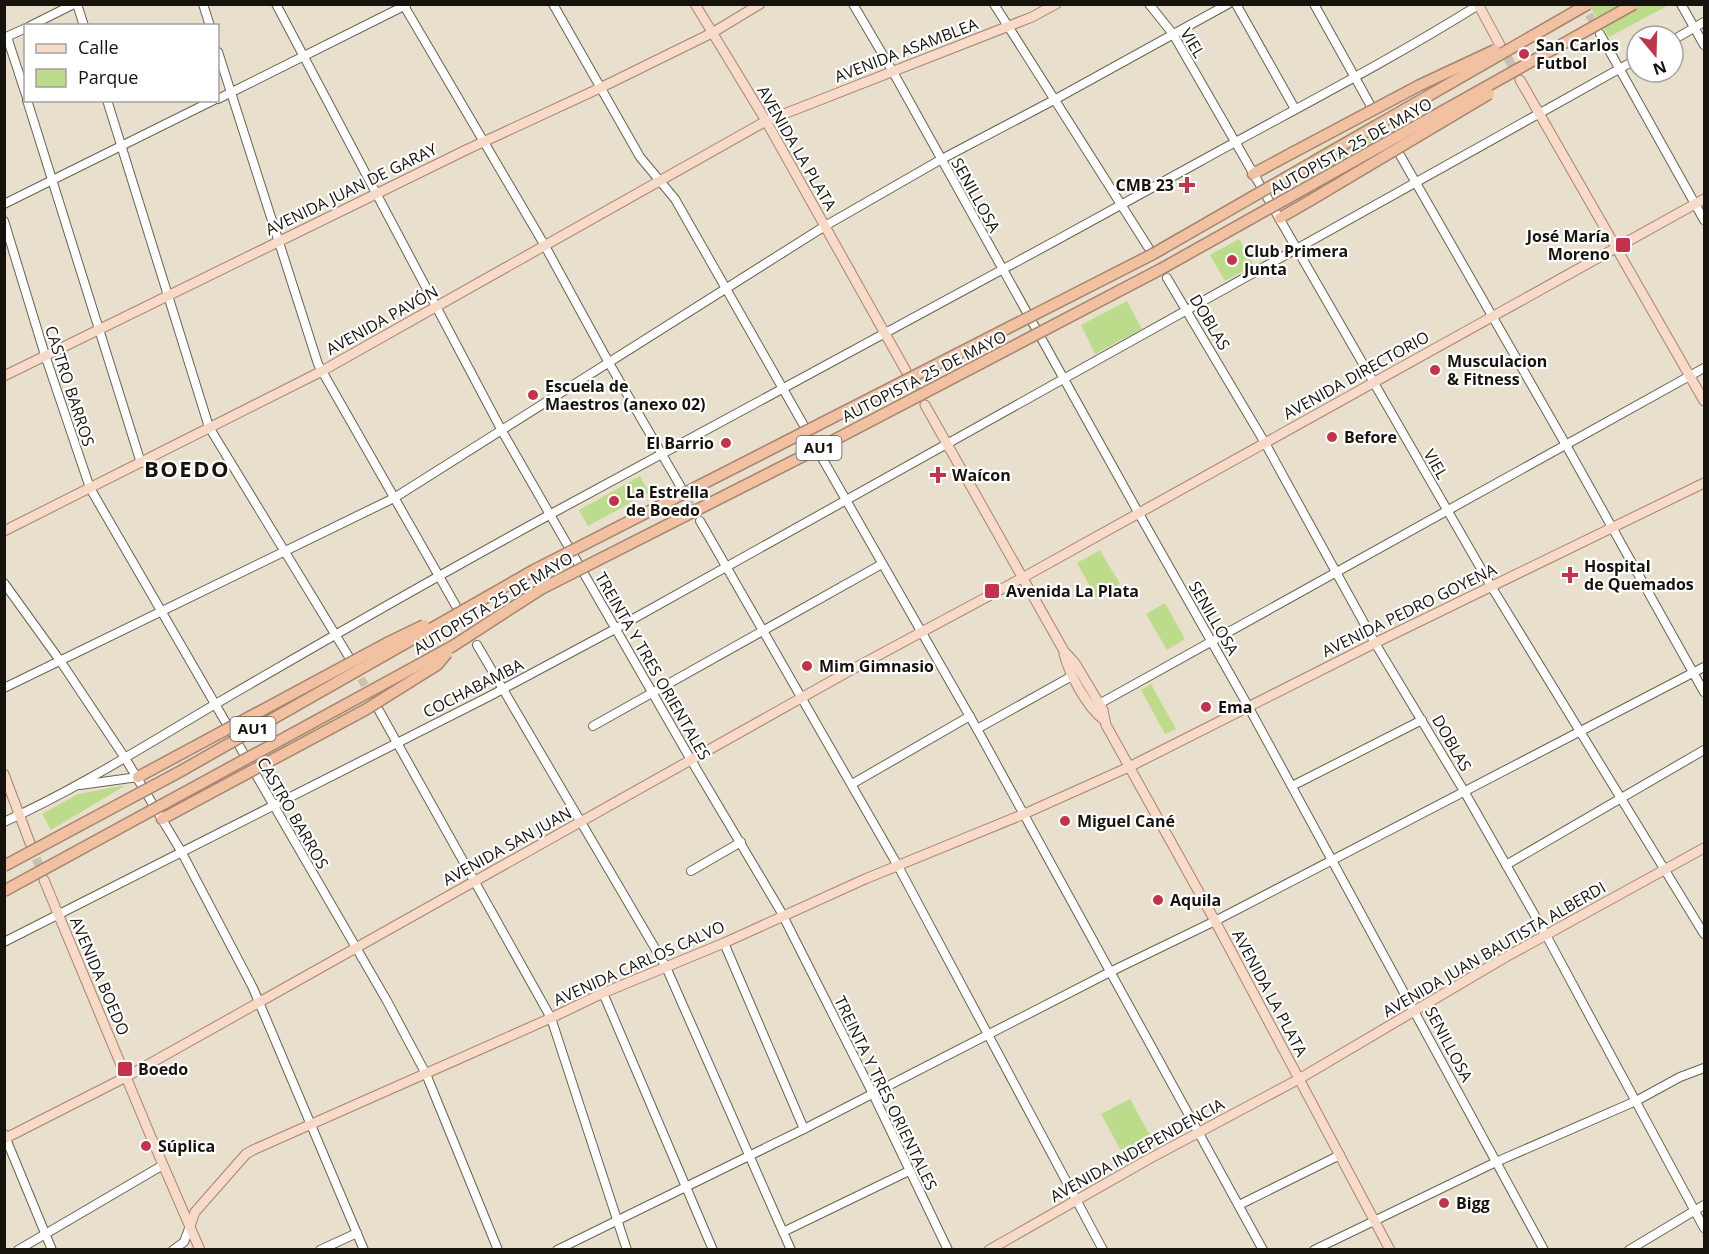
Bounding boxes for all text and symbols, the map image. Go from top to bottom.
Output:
street label: AVENIDA ASAMBLEA [831,12,982,88]
legend [24,24,219,102]
street label: VIEL [1176,24,1210,62]
north arrow [1625,24,1685,84]
place label: San Carlos Futbol [1536,34,1619,74]
text: Calle [78,35,119,59]
marker: San Carlos Futbol [1517,47,1531,61]
text: N [1650,56,1670,81]
text: Parque [78,65,138,89]
street label: AVENIDA LA PLATA [752,82,842,215]
street label: AUTOPISTA 25 DE MAYO [1266,92,1436,200]
street label: AVENIDA JUAN DE GARAY [261,138,441,240]
street label: SENILLOSA [946,154,1006,237]
place label: CMB 23 [1116,174,1174,196]
marker: CMB 23 [1178,176,1196,194]
place label: José María Moreno [1525,225,1610,265]
marker: José María Moreno [1614,236,1632,254]
place label: Club Primera Junta [1242,240,1348,280]
marker: Club Primera Junta [1225,253,1239,267]
street label: AVENIDA PAVÓN [322,280,442,360]
street label: DOBLAS [1185,290,1235,354]
street label: CASTRO BARROS [40,323,100,449]
street label: AUTOPISTA 25 DE MAYO [838,325,1010,427]
street label: AVENIDA DIRECTORIO [1279,326,1433,424]
place label: Musculacion & Fitness [1447,350,1547,390]
marker: Musculacion & Fitness [1428,363,1442,377]
place label: Escuela de Maestros (anexo 02) [545,375,705,415]
marker: Escuela de Maestros (anexo 02) [526,388,540,402]
place label: Before [1344,426,1397,448]
marker: Before [1325,430,1339,444]
place label: El Barrio [646,432,714,454]
marker: El Barrio [719,436,733,450]
road number: AU1 [796,436,842,460]
street label: VIEL [1419,445,1453,483]
district label: BOEDO [144,453,230,483]
place label: Waícon [952,464,1011,486]
marker: Waícon [929,466,947,484]
place label: La Estrella de Boedo [626,481,709,521]
marker: La Estrella de Boedo [607,494,621,508]
street label: AUTOPISTA 25 DE MAYO [409,547,577,659]
place label: Hospital de Quemados [1584,555,1694,595]
street label: AVENIDA PEDRO GOYENA [1318,558,1501,662]
marker: Hospital de Quemados [1561,566,1579,584]
street label: TREINTA Y TRES ORIENTALES [590,568,716,764]
street label: SENILLOSA [1184,577,1245,660]
place label: Avenida La Plata [1006,580,1139,602]
marker: Avenida La Plata [983,582,1001,600]
street label: COCHABAMBA [419,653,528,723]
place label: Mim Gimnasio [819,655,934,677]
marker: Mim Gimnasio [800,659,814,673]
place label: Ema [1218,696,1252,718]
marker: Ema [1199,700,1213,714]
street label: DOBLAS [1427,711,1477,775]
road number: AU1 [230,717,276,741]
street label: CASTRO BARROS [252,753,334,873]
street label: AVENIDA SAN JUAN [439,801,575,891]
place label: Miguel Cané [1077,810,1175,832]
marker: Miguel Cané [1058,814,1072,828]
street label: AVENIDA JUAN BAUTISTA ALBERDI [1378,876,1610,1022]
place label: Aquila [1170,889,1221,911]
marker: Aquila [1151,893,1165,907]
street label: AVENIDA BOEDO [65,913,135,1039]
street label: AVENIDA CARLOS CALVO [550,915,728,1011]
street label: AVENIDA LA PLATA [1227,926,1313,1061]
street label: TREINTA Y TRES ORIENTALES [829,992,943,1194]
street label: SENILLOSA [1420,1003,1478,1086]
place label: Boedo [138,1058,188,1080]
marker: Boedo [116,1060,134,1078]
street label: AVENIDA INDEPENDENCIA [1046,1093,1229,1207]
place label: Súplica [158,1135,215,1157]
marker: Súplica [139,1139,153,1153]
place label: Bigg [1456,1192,1490,1214]
marker: Bigg [1437,1196,1451,1210]

